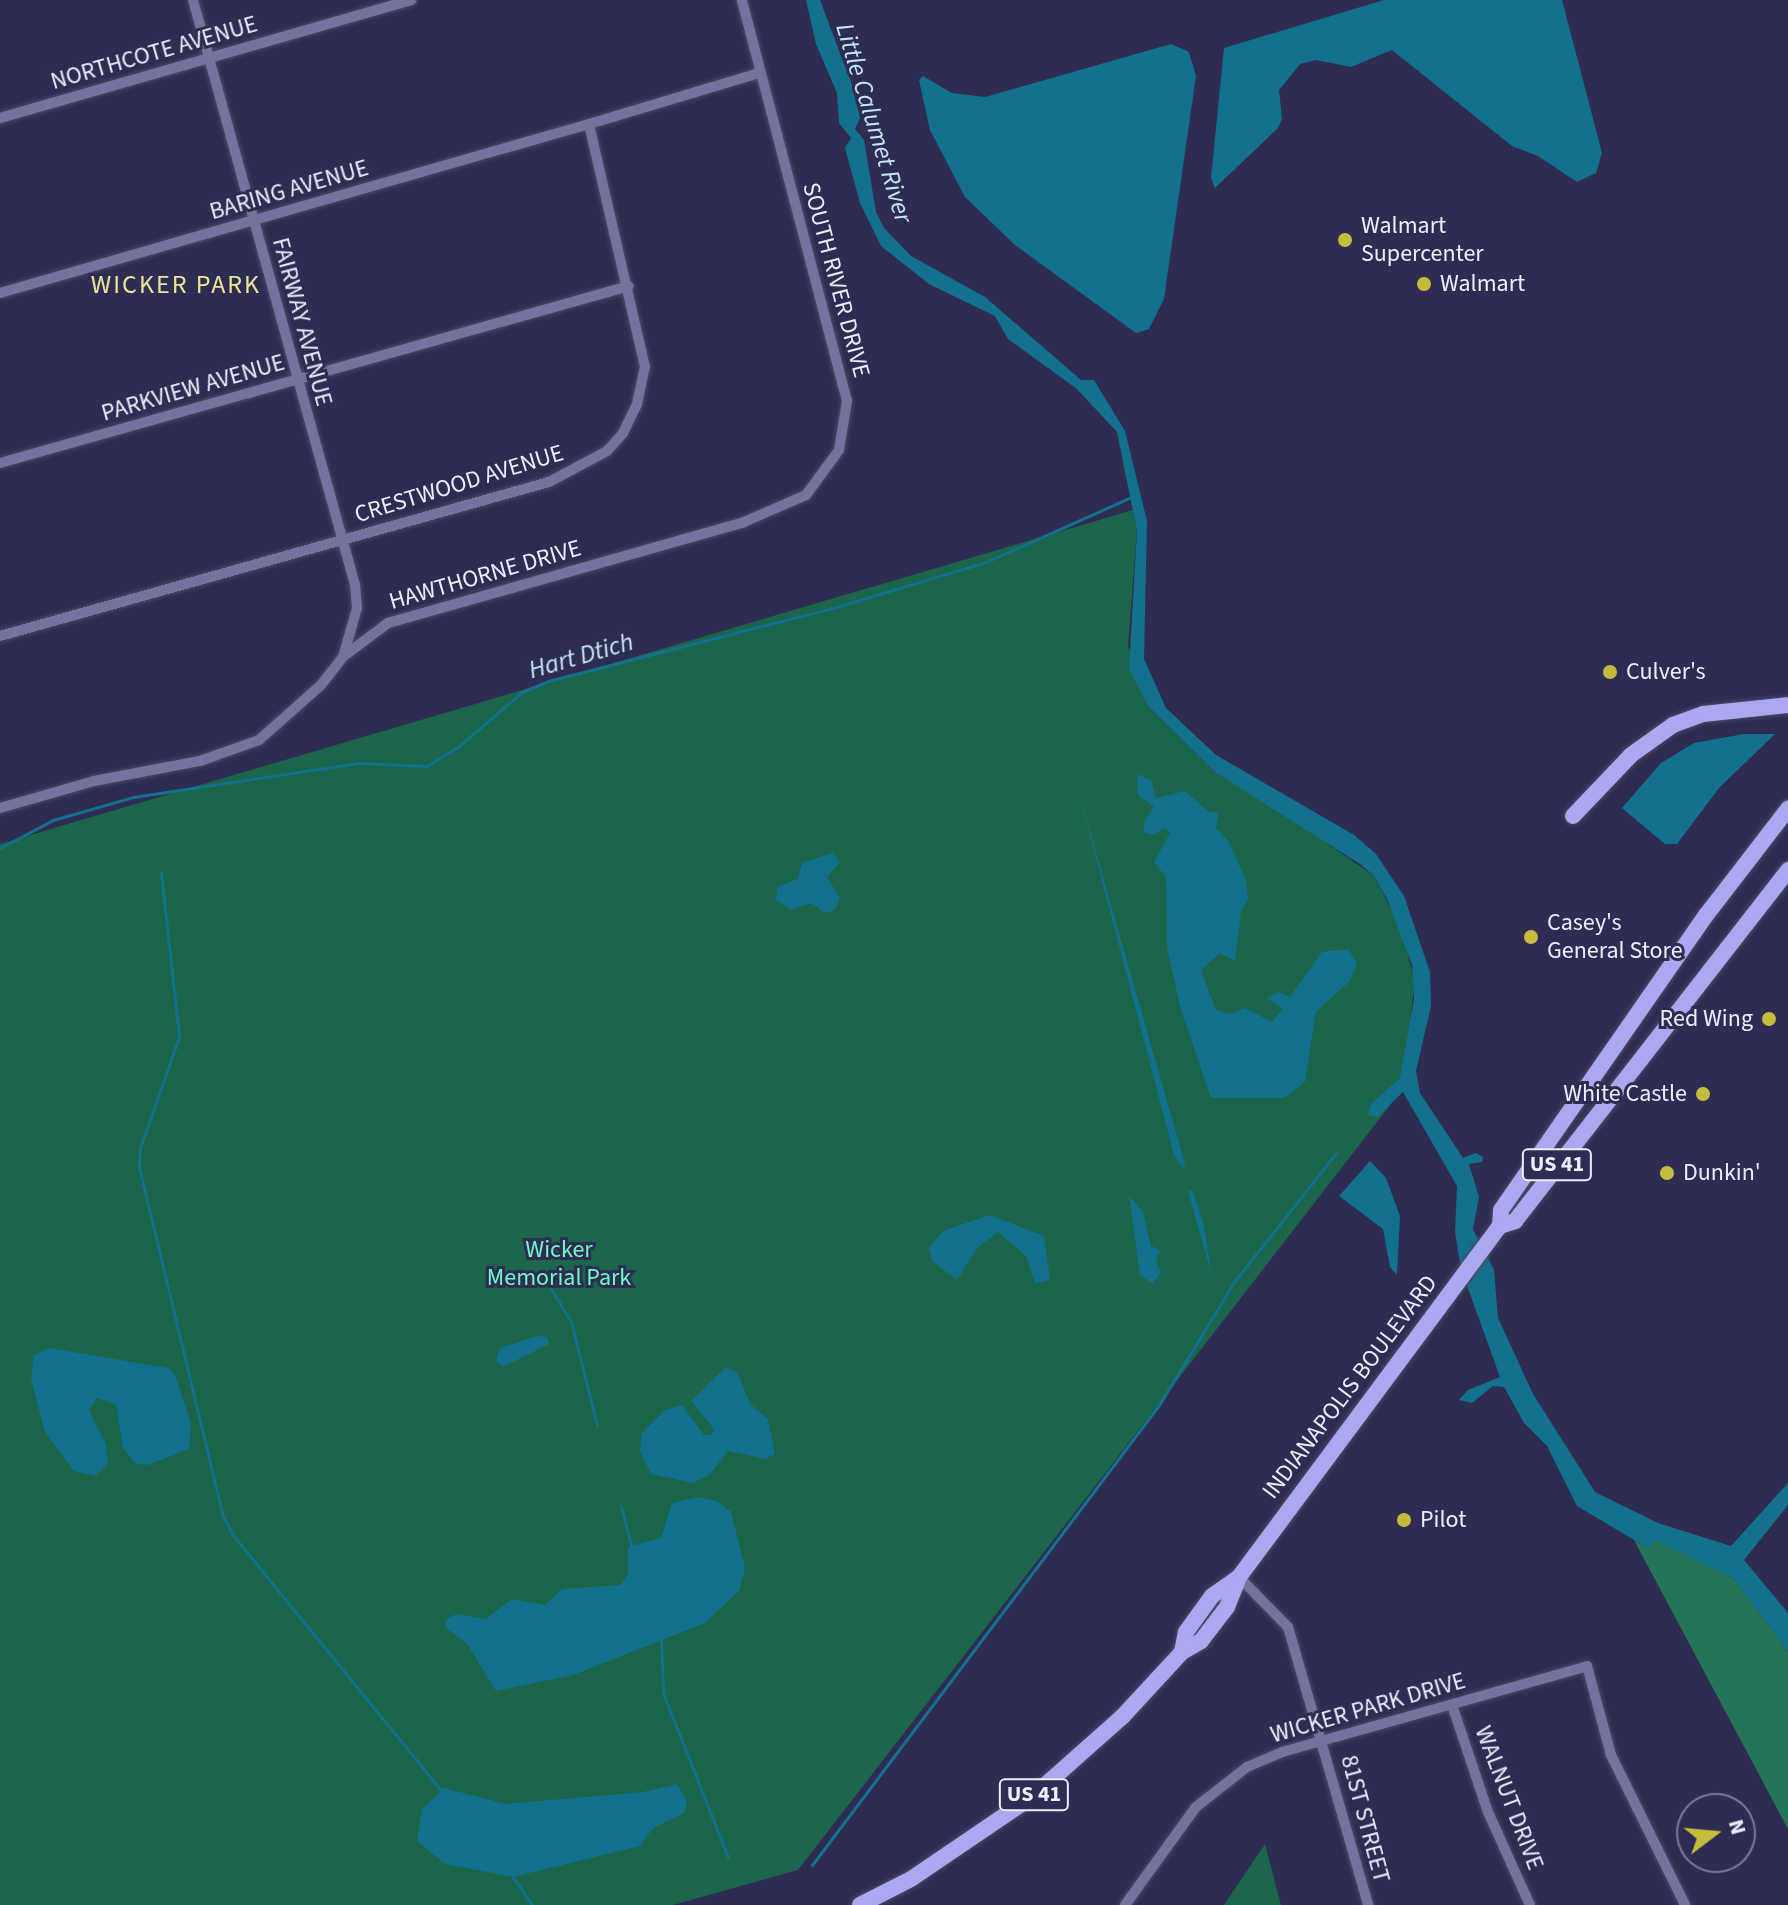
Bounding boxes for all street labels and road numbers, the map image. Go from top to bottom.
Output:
street label: NORTHCOTE AVENUE [47,10,261,96]
street label: BARING AVENUE [206,154,372,226]
street label: SOUTH RIVER DRIVE [796,179,876,381]
street label: FAIRWAY AVENUE [266,235,338,409]
street label: PARKVIEW AVENUE [98,348,288,428]
street label: CRESTWOOD AVENUE [351,439,567,529]
street label: HAWTHORNE DRIVE [386,534,584,616]
road number: US 41 [1521,1147,1593,1183]
street label: INDIANAPOLIS BOULEVARD [1256,1269,1444,1505]
street label: WICKER PARK DRIVE [1267,1666,1469,1750]
street label: WALNUT DRIVE [1468,1722,1550,1874]
street label: 81ST STREET [1334,1752,1396,1886]
road number: US 41 [998,1777,1070,1813]

